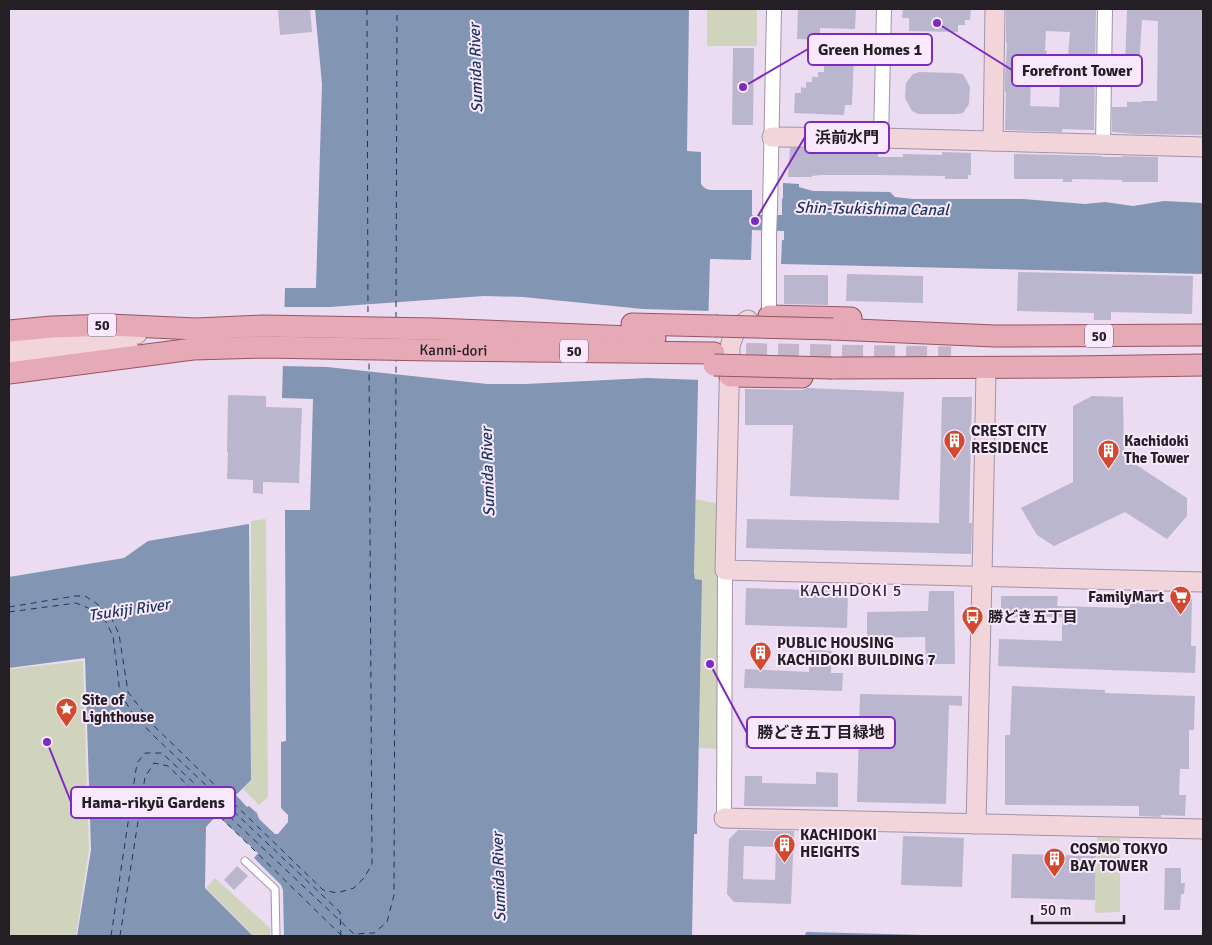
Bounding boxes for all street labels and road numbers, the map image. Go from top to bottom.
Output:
road number: 50 [88,314,116,336]
road number: 50 [1085,324,1113,348]
road number: 50 [560,340,588,362]
street label: Kanni-dori [419,341,487,360]

